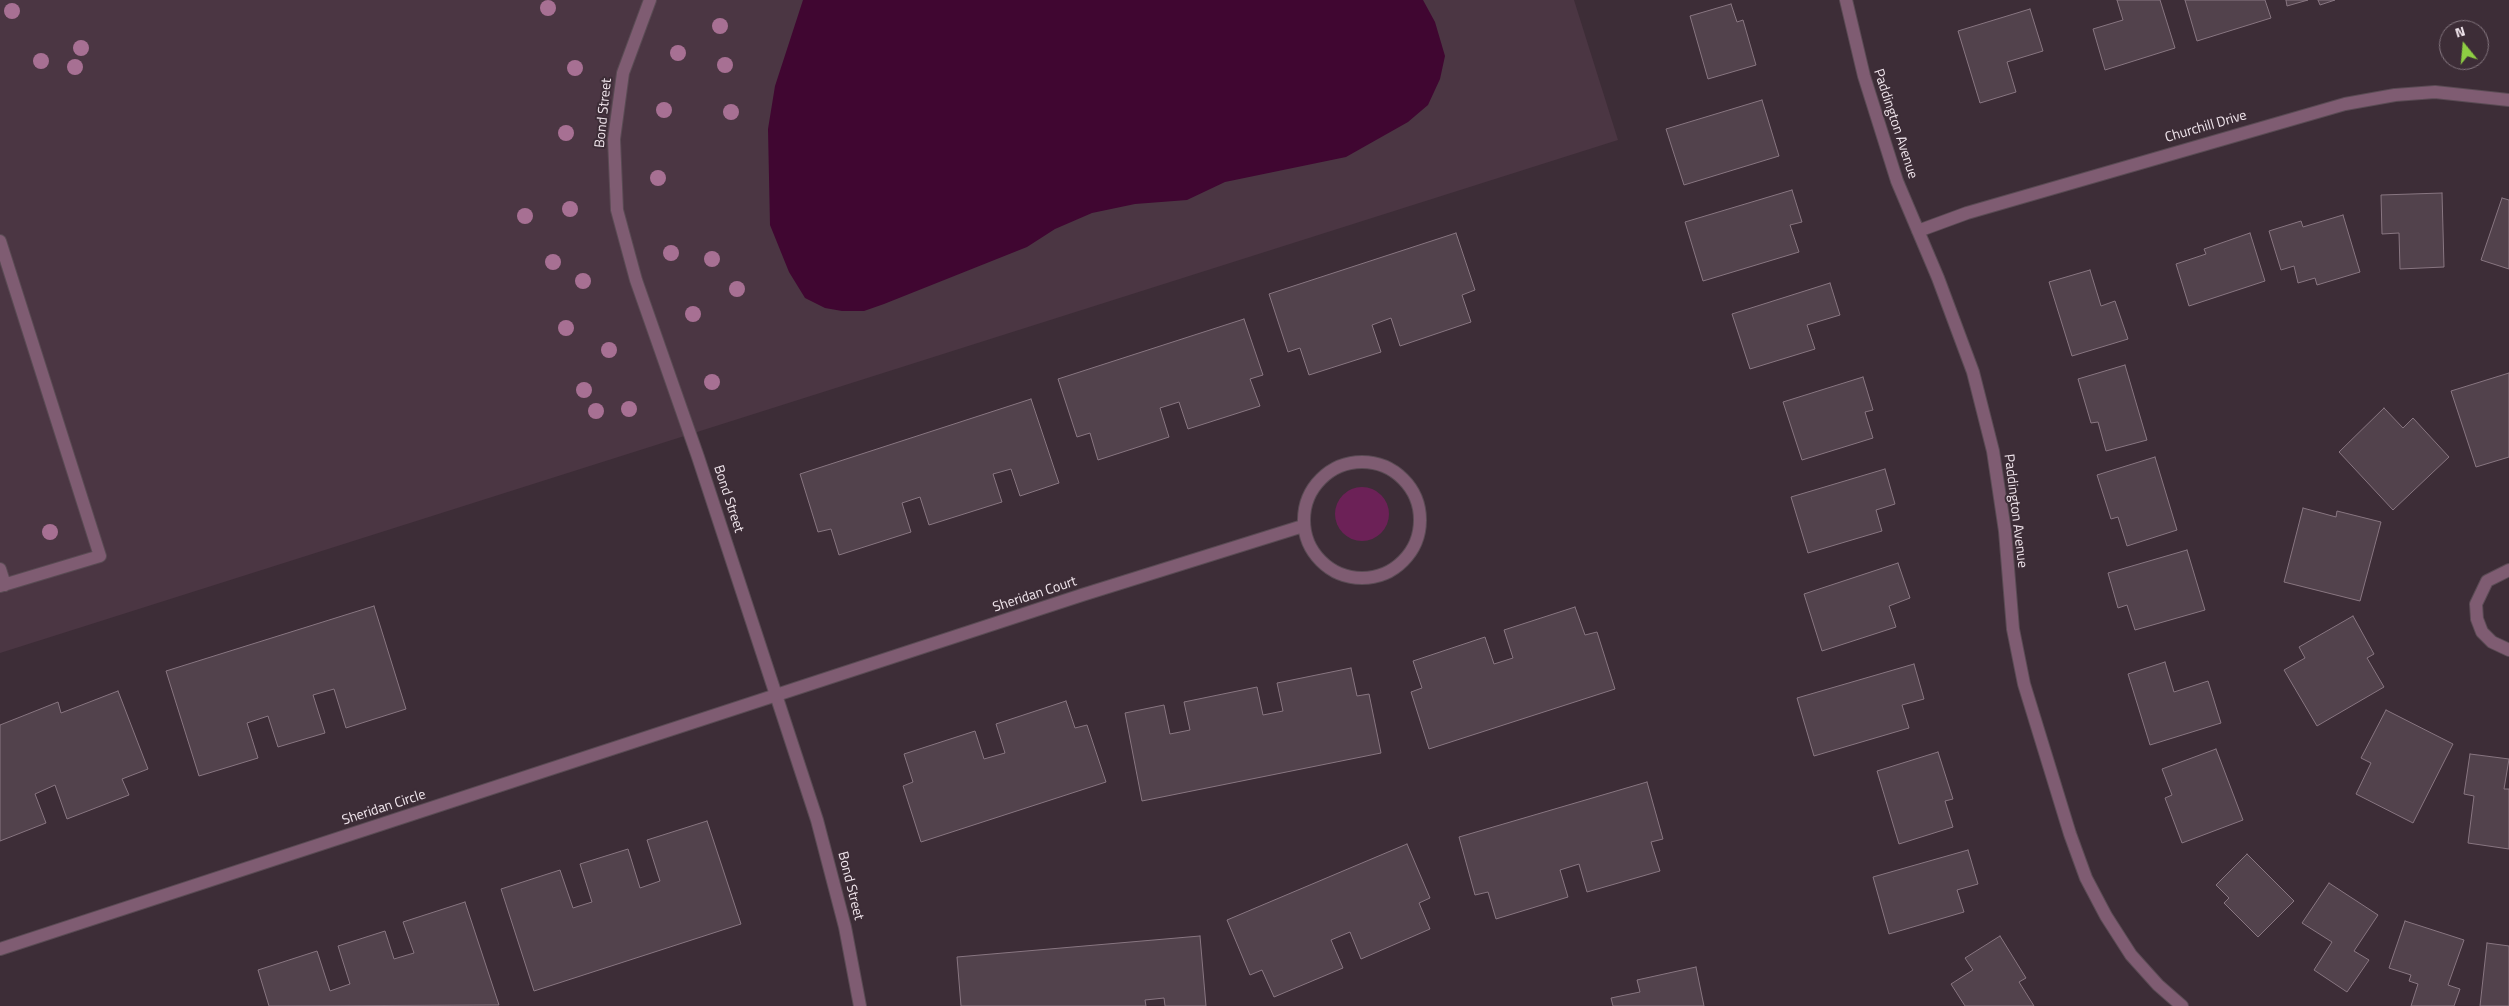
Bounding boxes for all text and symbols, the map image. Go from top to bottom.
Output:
north arrow [2439,20,2489,70]
text: N [2452,20,2467,43]
street label: Paddington Avenue [1869,67,1921,181]
street label: Bond Street [592,77,616,149]
street label: Churchill Drive [2163,107,2249,147]
street label: Paddington Avenue [2000,453,2030,569]
street label: Bond Street [709,463,747,535]
street label: Sheridan Court [991,574,1079,616]
street label: Sheridan Circle [340,787,428,829]
street label: Bond Street [833,850,867,922]

